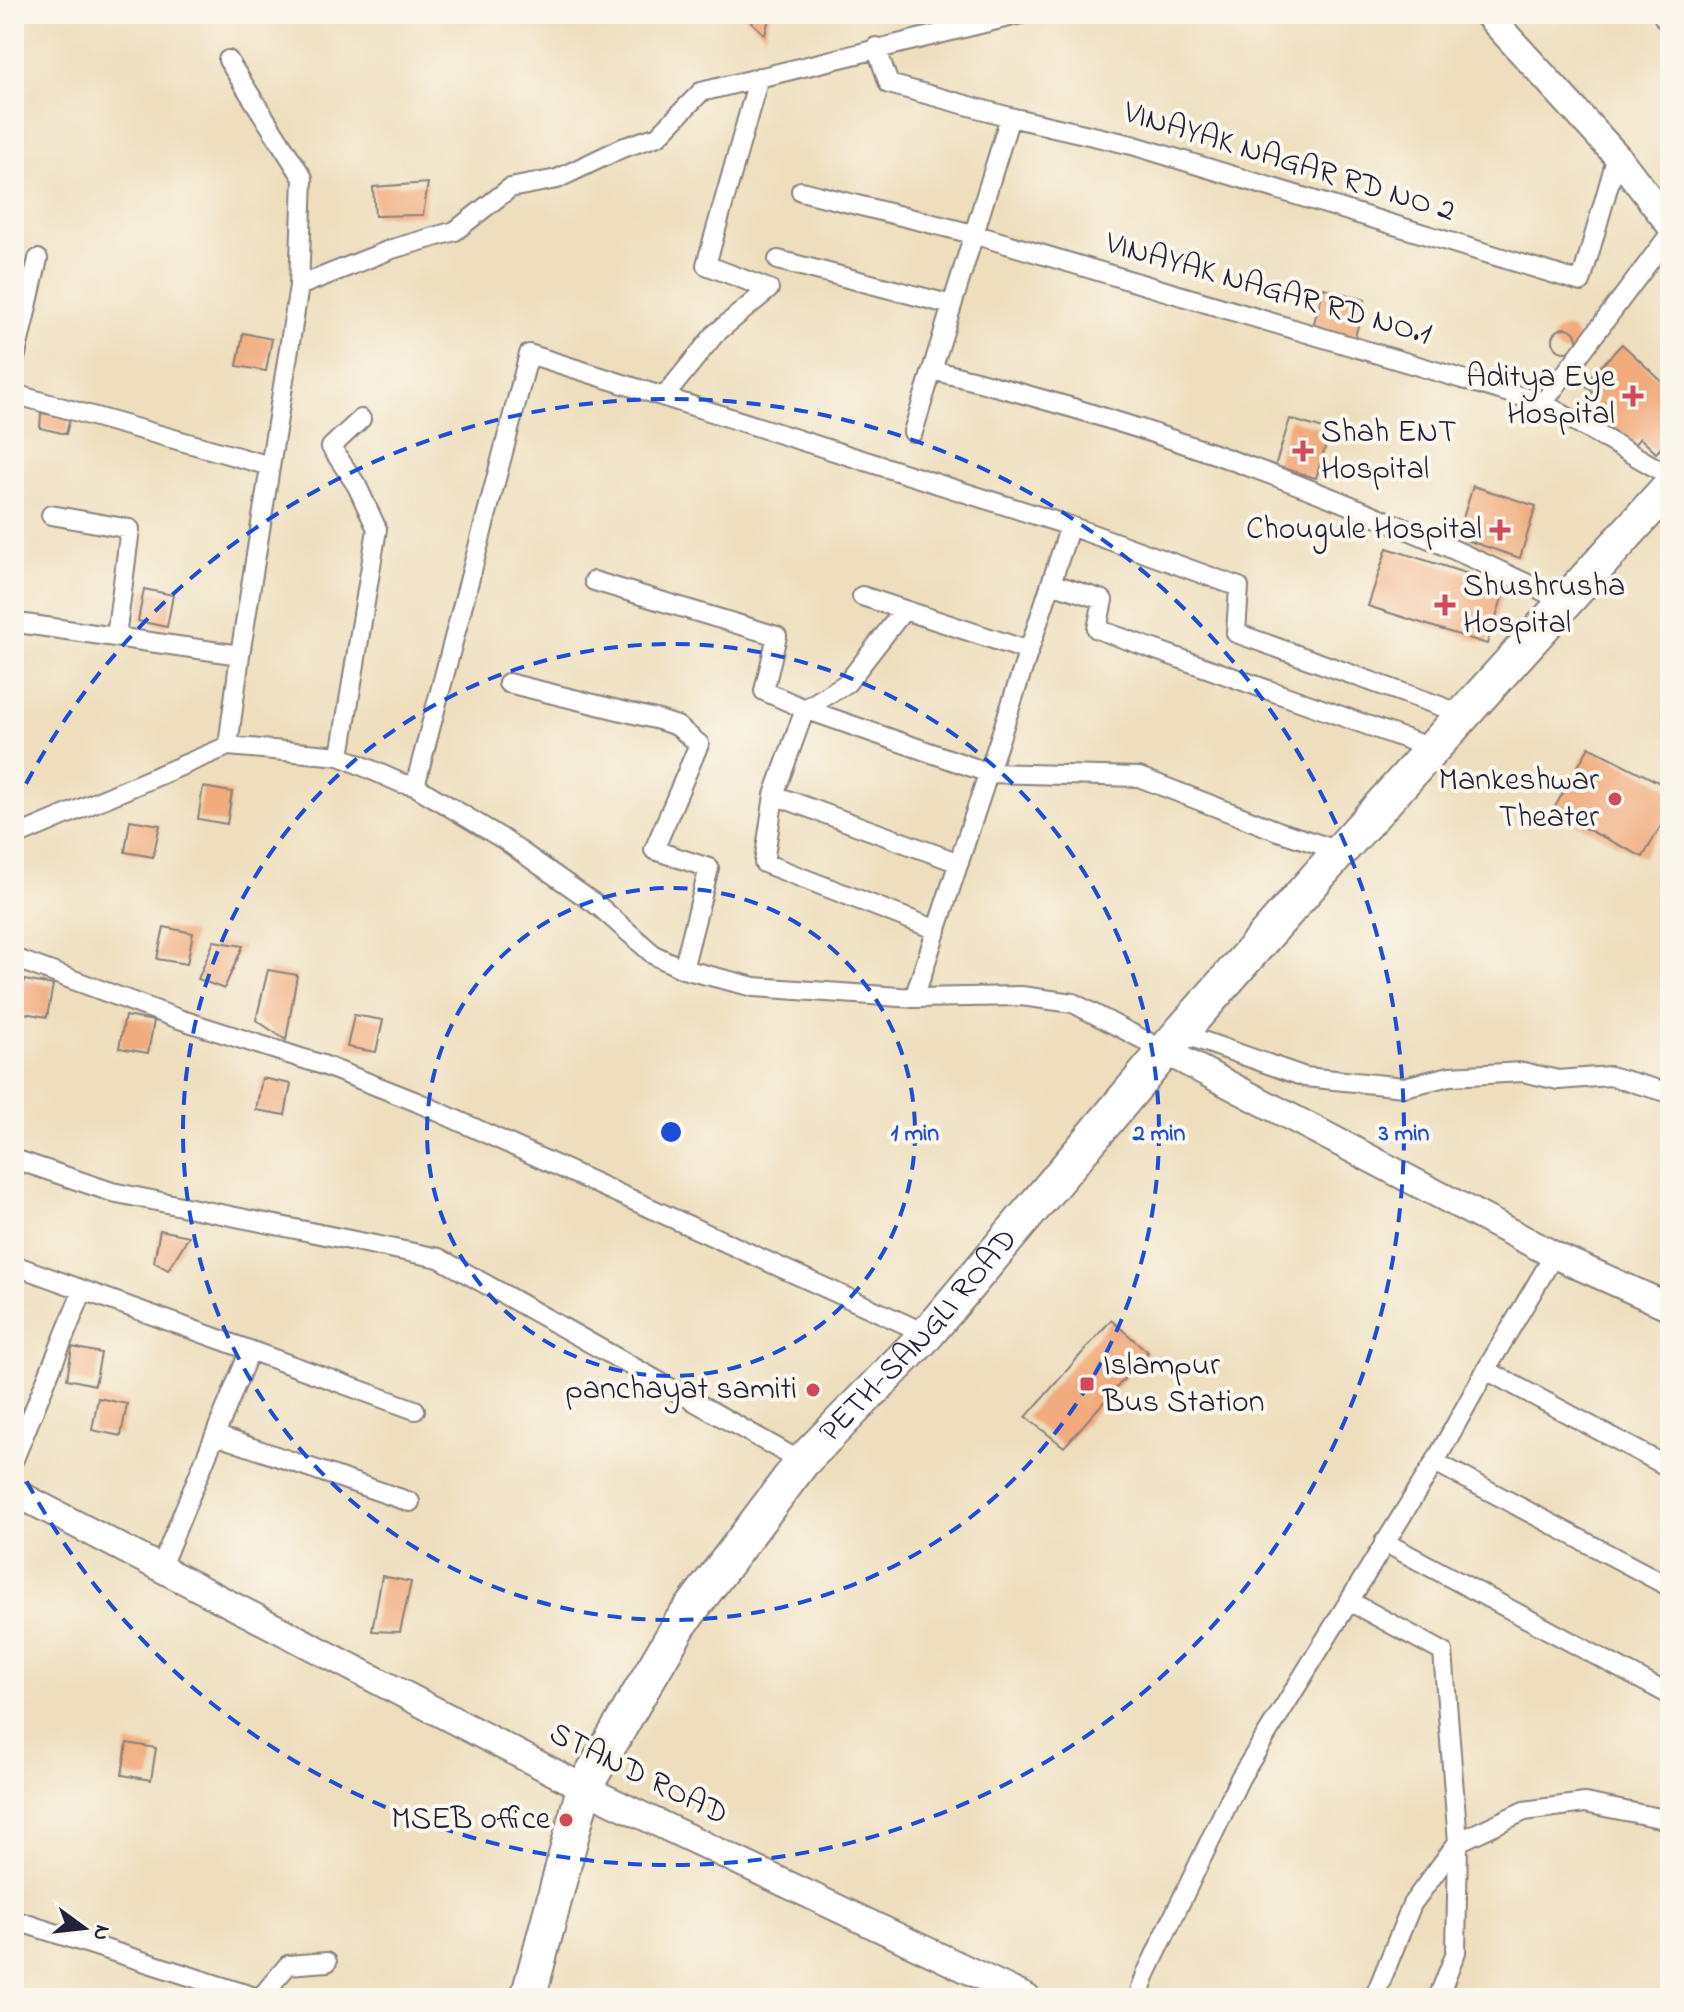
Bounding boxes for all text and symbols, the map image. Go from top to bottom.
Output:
street label: VINAYAK NAGAR RD NO 2 [1117,90,1461,236]
street label: VINAYAK NAGAR RD NO.1 [1099,221,1436,359]
place label: Aditya Eye Hospital [1466,355,1616,439]
marker: Aditya Eye Hospital [1622,385,1644,407]
place label: Shah ENT Hospital [1321,410,1457,494]
marker: Shah ENT Hospital [1292,440,1314,462]
place label: Chougule Hospital [1246,507,1482,554]
marker: Chougule Hospital [1489,519,1511,541]
place label: Shushrusha Hospital [1463,564,1625,648]
marker: Shushrusha Hospital [1434,594,1456,616]
place label: Mankeshwar Theater [1438,758,1599,842]
marker: Mankeshwar Theater [1606,790,1624,808]
text: 1 min [891,1117,939,1152]
text: 2 min [1132,1117,1186,1152]
text: 3 min [1378,1117,1430,1152]
centre of rings [657,1118,685,1146]
street label: PETH-SANGLI ROAD [809,1218,1029,1454]
place label: Islampur Bus Station [1102,1343,1265,1427]
place label: panchayat samiti [565,1367,797,1414]
marker: Islampur Bus Station [1078,1375,1096,1393]
marker: panchayat samiti [804,1381,822,1399]
street label: STAND ROAD [541,1711,735,1839]
place label: MSEB office [391,1797,551,1844]
marker: MSEB office [557,1811,575,1829]
north arrow [44,1888,124,1968]
text: N [83,1921,118,1944]

